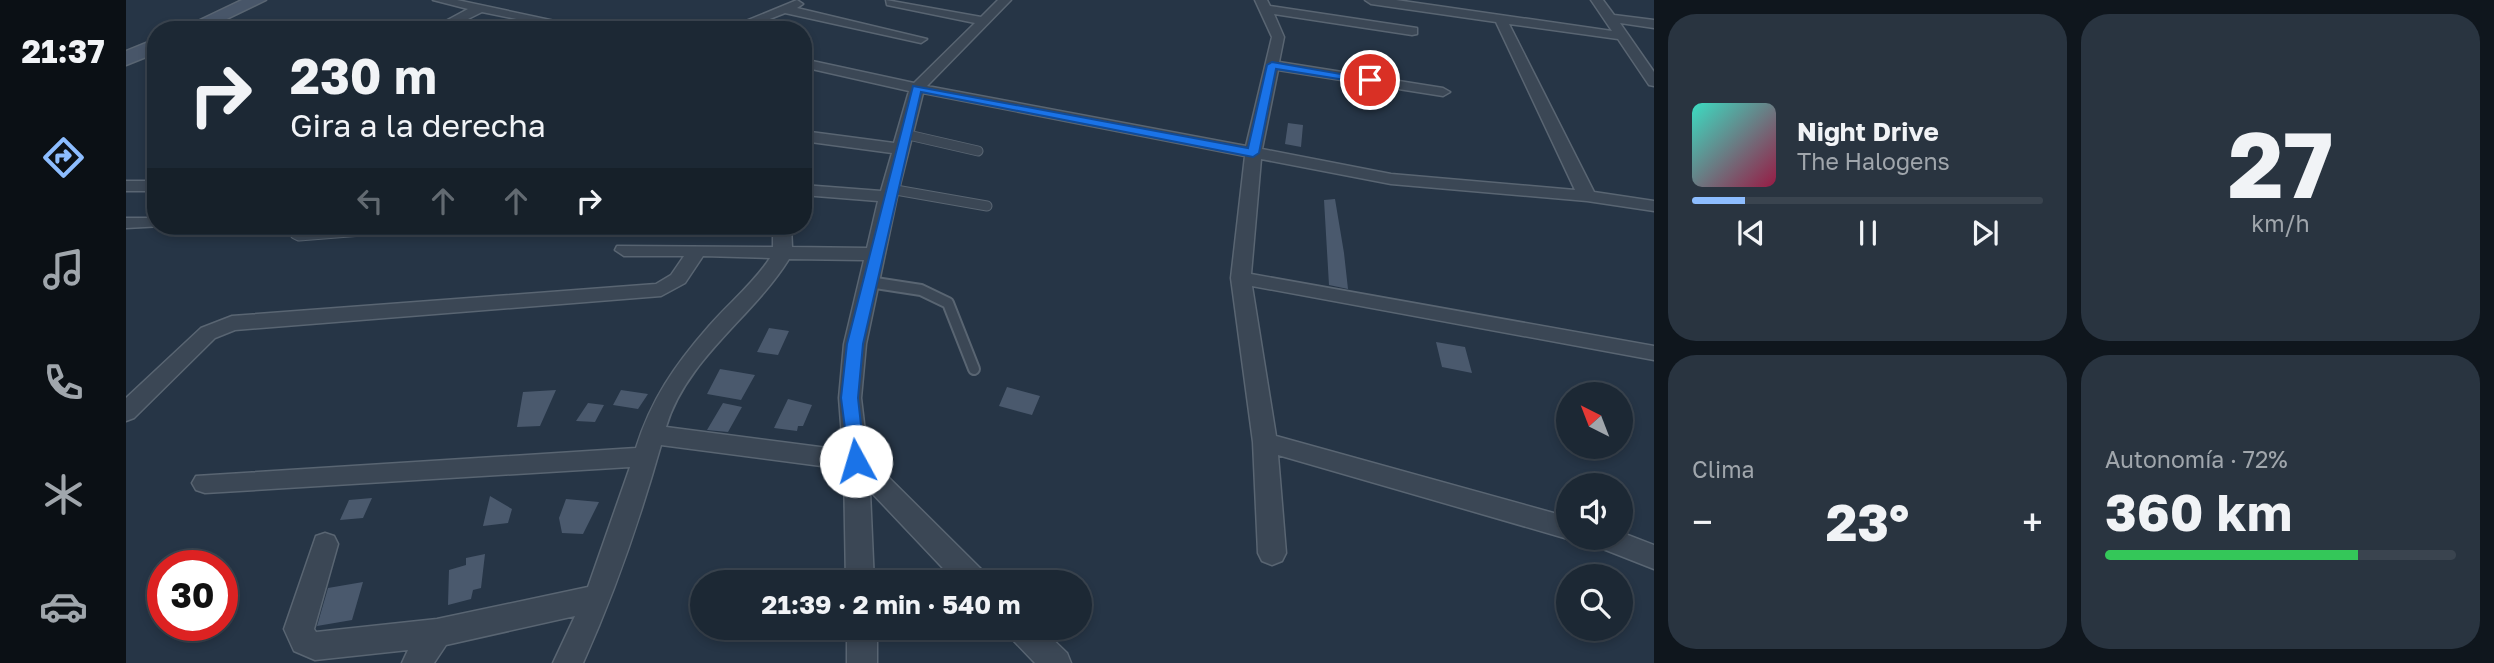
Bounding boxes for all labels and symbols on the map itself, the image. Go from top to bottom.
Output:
pin [1340,50,1400,110]
north arrow [1556,382,1633,458]
position arrow [819,424,893,498]
speed limit sign: 30 [147,550,238,641]

